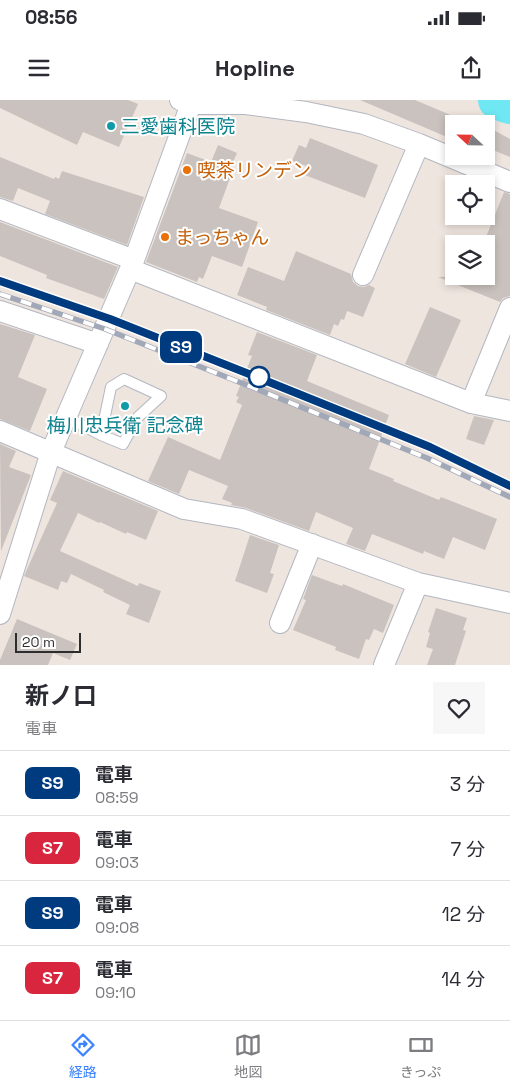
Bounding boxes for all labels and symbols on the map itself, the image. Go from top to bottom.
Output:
place label: 三愛歯科医院 [121,114,235,139]
north arrow [445,115,495,165]
marker: 三愛歯科医院 [105,120,117,132]
place label: 喫茶リンデン [197,158,311,183]
marker: 喫茶リンデン [181,164,193,176]
place label: まっちゃん [175,225,269,250]
marker: まっちゃん [159,231,171,243]
line badge: S9 [158,331,204,363]
unlabelled marker [248,366,270,388]
marker: 梅川忠兵衛 記念碑 [119,400,131,412]
place label: 梅川忠兵衛 記念碑 [47,413,203,438]
scale bar [15,630,81,653]

